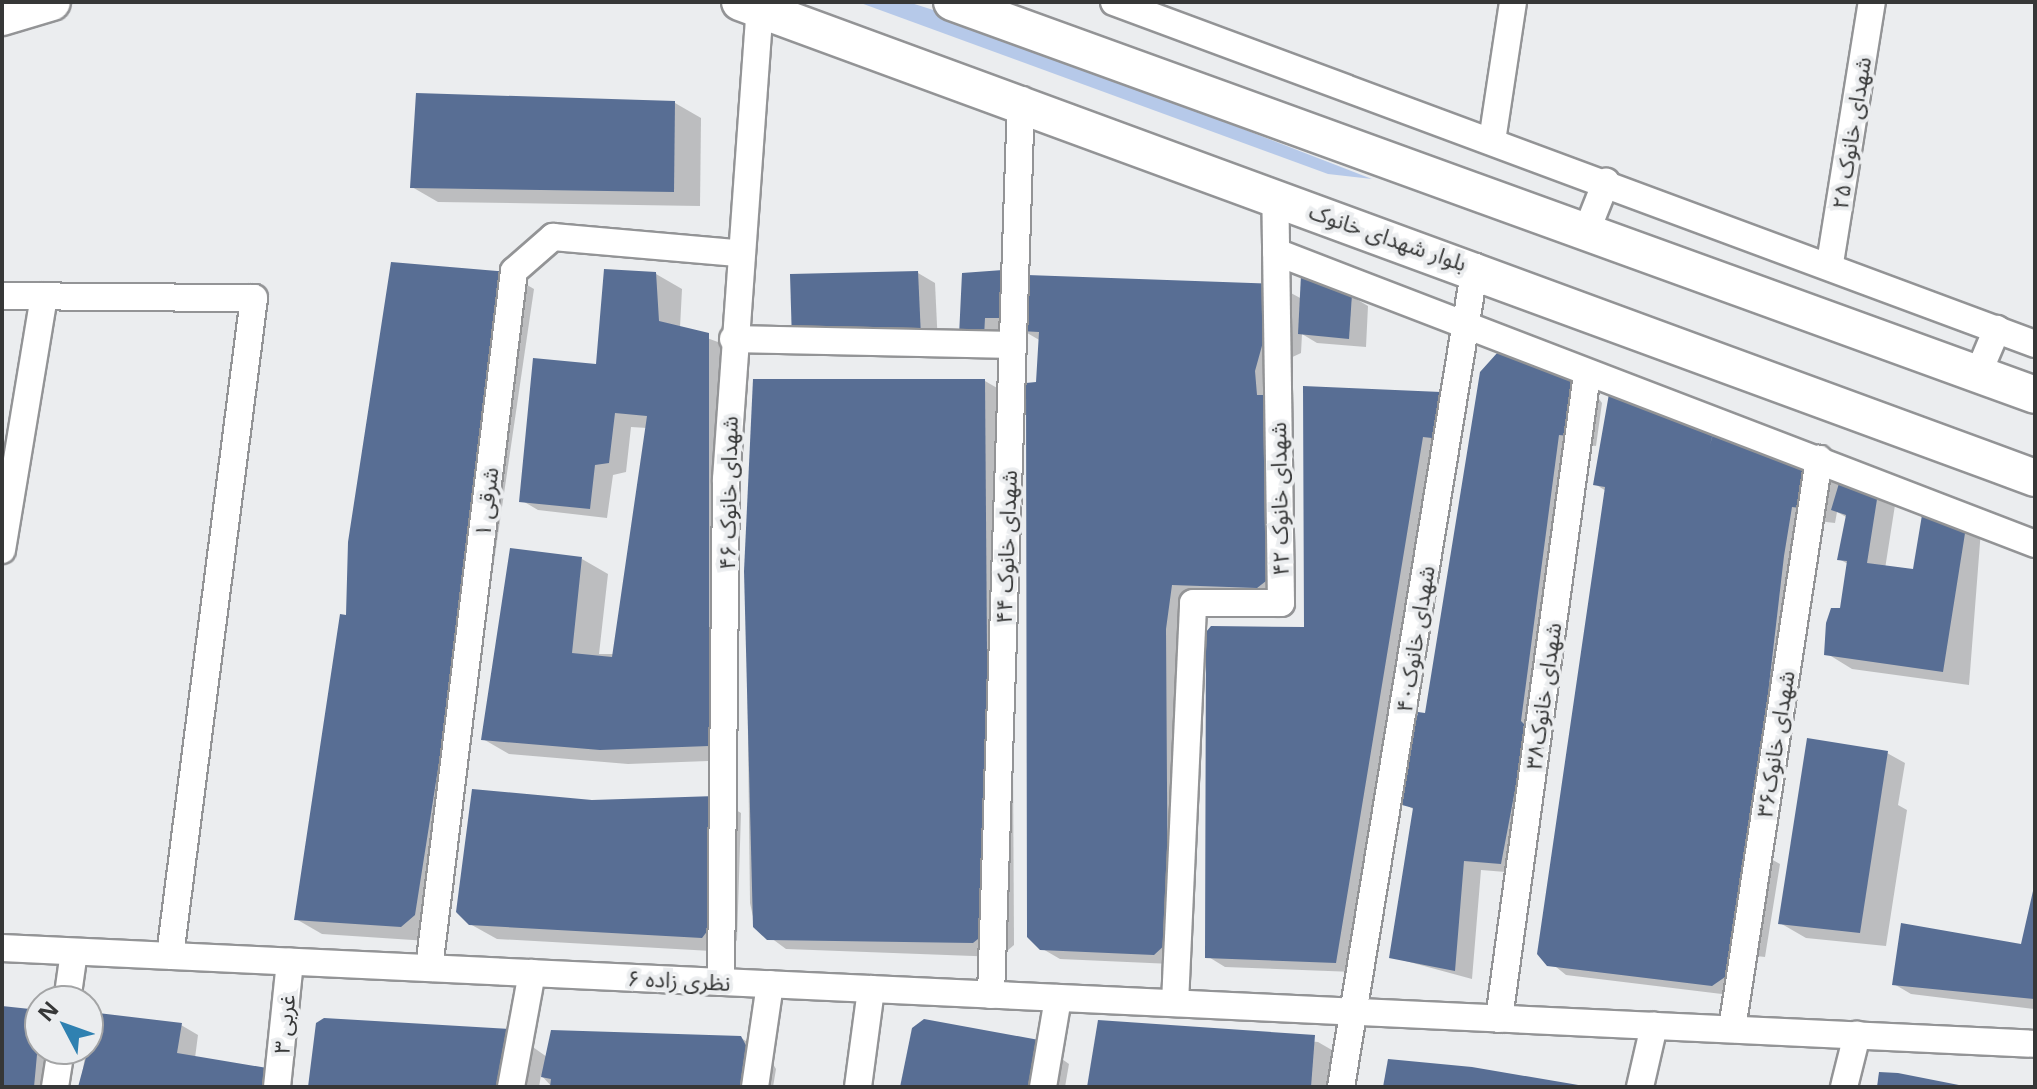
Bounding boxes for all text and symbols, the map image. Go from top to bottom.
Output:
street label: شهدای خانوک ۲۵ [1826,55,1876,211]
street label: بلوار شهدای خانوک [1306,198,1470,276]
street label: ۴۶ شهدای خانوک [713,416,743,570]
street label: شهدای خانوک ۴۲ [1264,422,1294,576]
street label: شرقی ۱ [469,466,503,538]
street label: ۴۴ شهدای خانوک [990,470,1022,624]
street label: شهدای خانوک۴۰ [1390,564,1440,714]
street label: شهدای خانوک۳۸ [1520,621,1566,771]
street label: شهدای خانوک۳۶ [1750,669,1800,819]
street label: نظری زاده ۶ [627,964,731,996]
north arrow [24,985,104,1065]
street label: ۳ غربی [268,993,300,1055]
text: N [30,994,65,1027]

